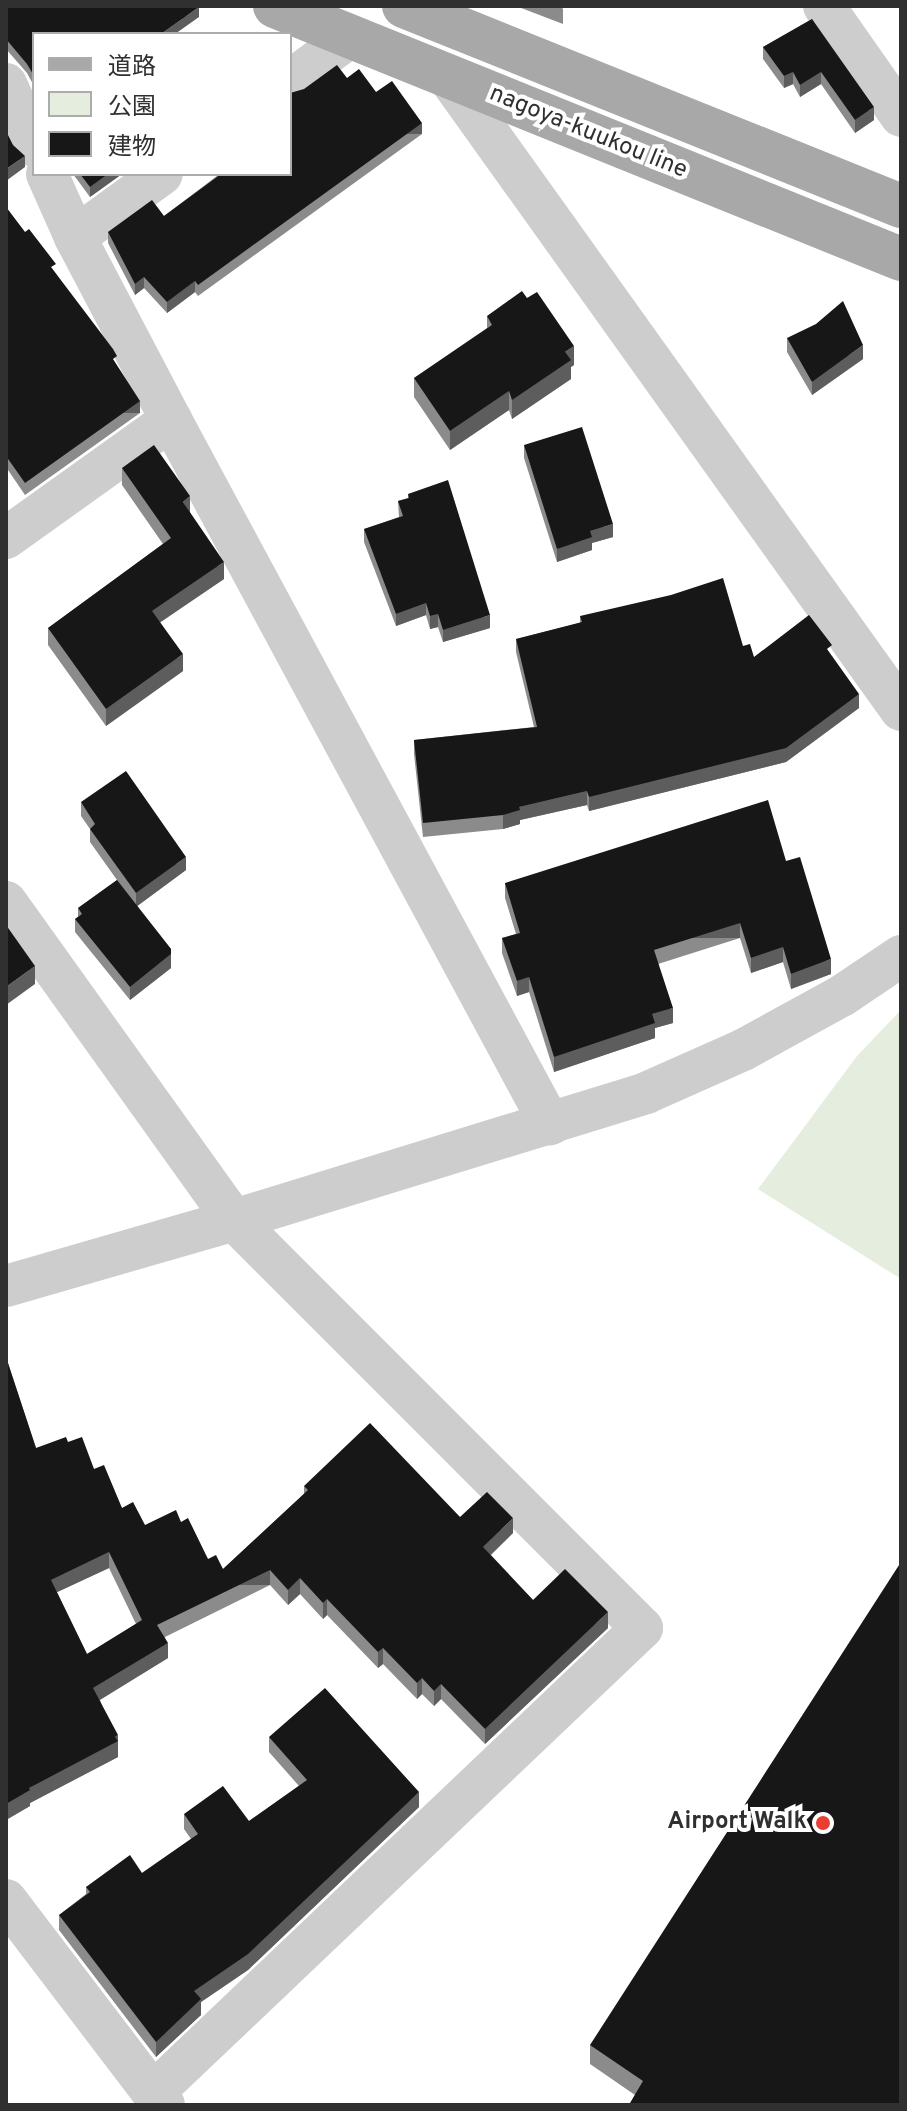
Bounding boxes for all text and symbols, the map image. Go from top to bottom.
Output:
legend [32,32,292,176]
text: 道路 [108,53,156,83]
street label: nagoya-kuukou line [485,80,691,186]
text: 公園 [108,93,156,123]
text: 建物 [108,133,156,163]
place label: Airport Walk [667,1809,807,1837]
marker: Airport Walk [814,1814,832,1832]

